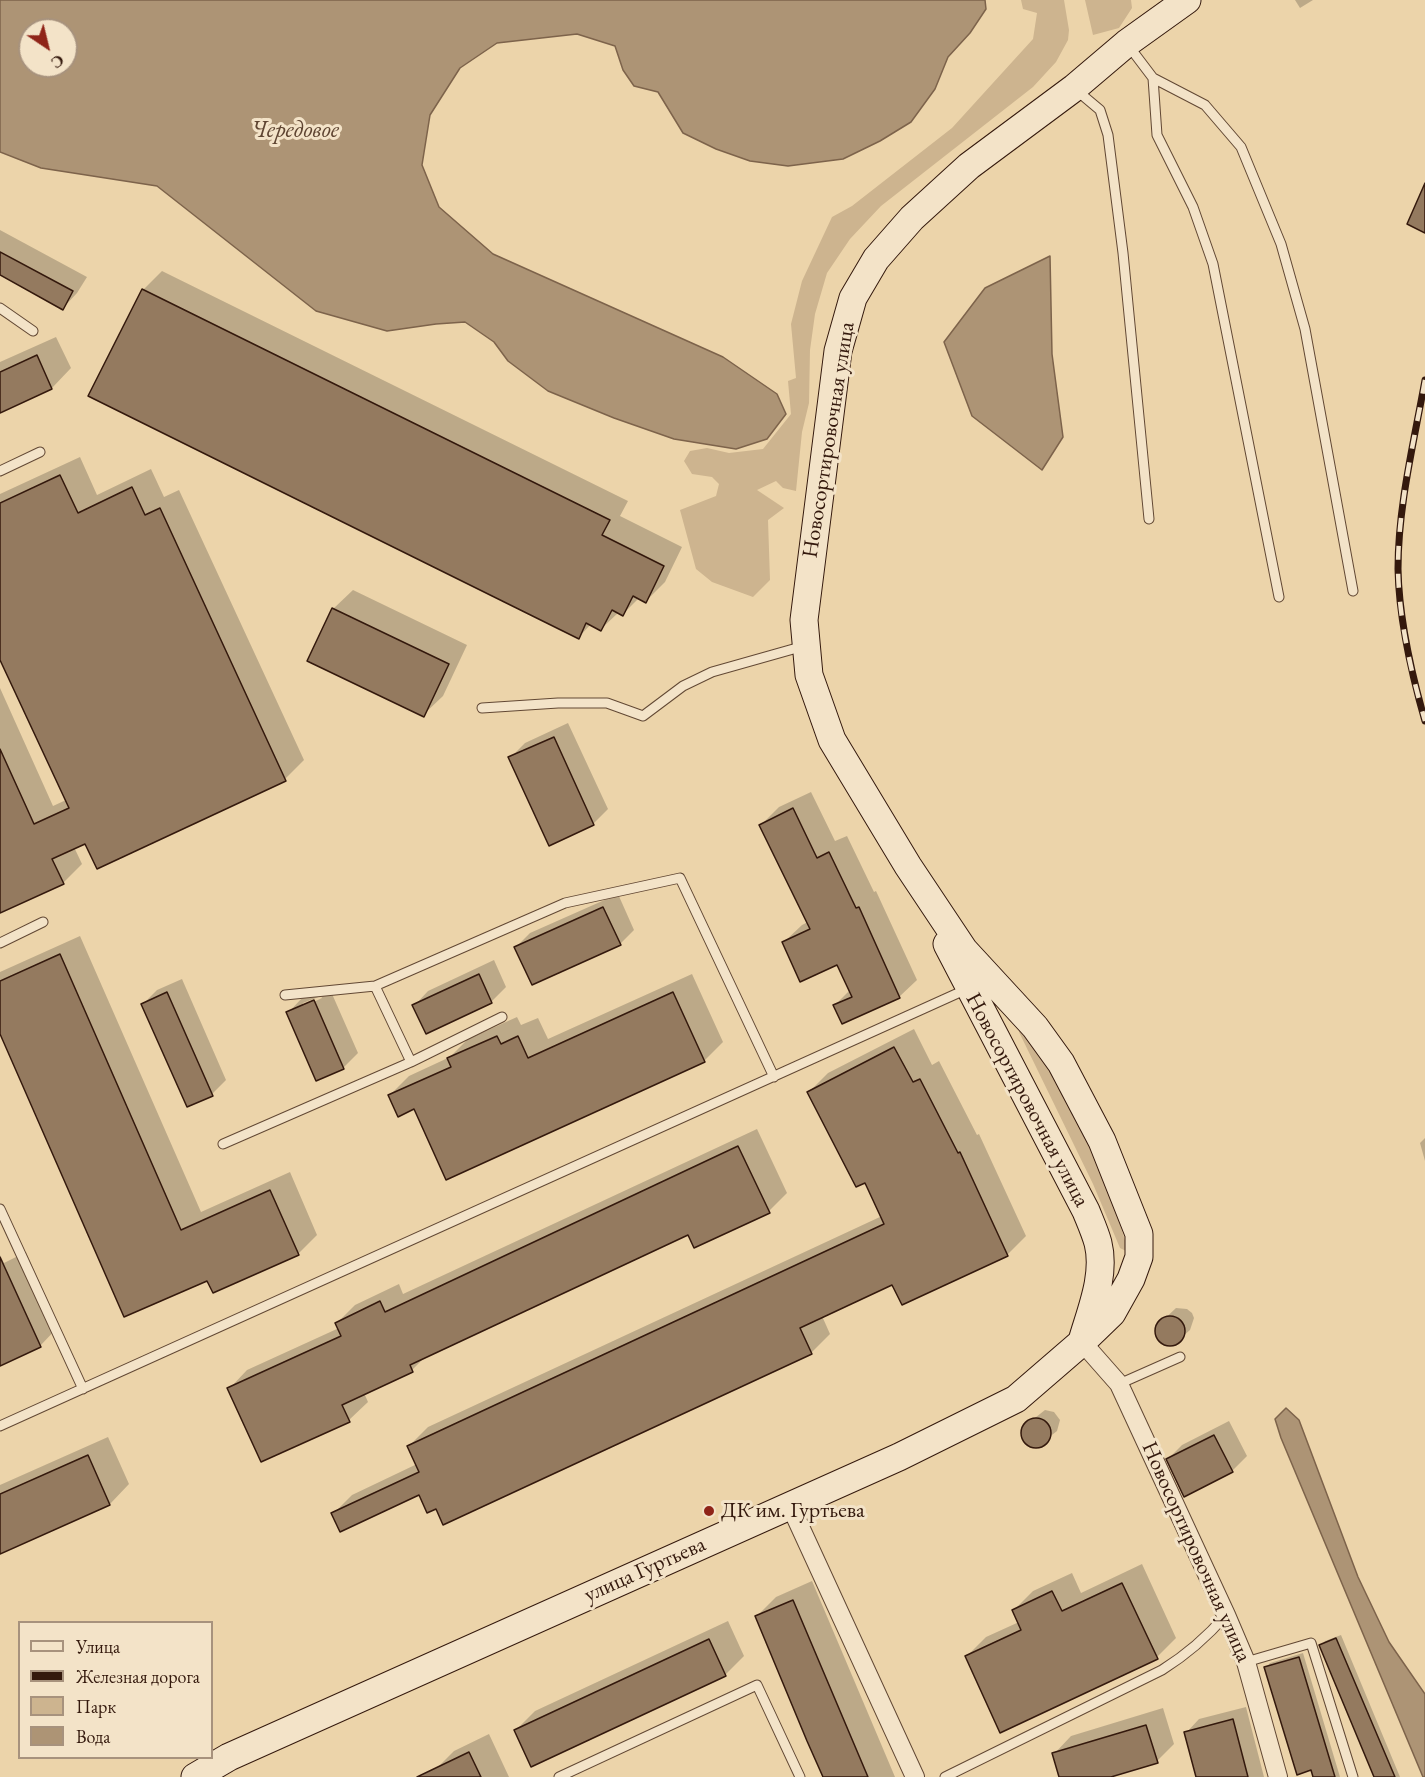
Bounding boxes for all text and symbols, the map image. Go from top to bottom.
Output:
north arrow [18,18,78,78]
text: С [47,50,68,73]
water label: Чередовое [251,116,339,144]
street label: Новосортировочная улица [797,320,861,560]
street label: Новосортировочная улица [959,988,1095,1212]
street label: Новосортировочная улица [1135,1438,1257,1666]
place label: ДК им. Гуртьева [721,1498,865,1524]
marker: ДК им. Гуртьева [702,1504,716,1518]
street label: улица Гуртьева [580,1531,710,1609]
legend [18,1621,213,1759]
text: Улица [76,1635,120,1658]
text: Железная дорога [76,1665,200,1688]
text: Парк [76,1695,116,1718]
text: Вода [76,1725,110,1748]

